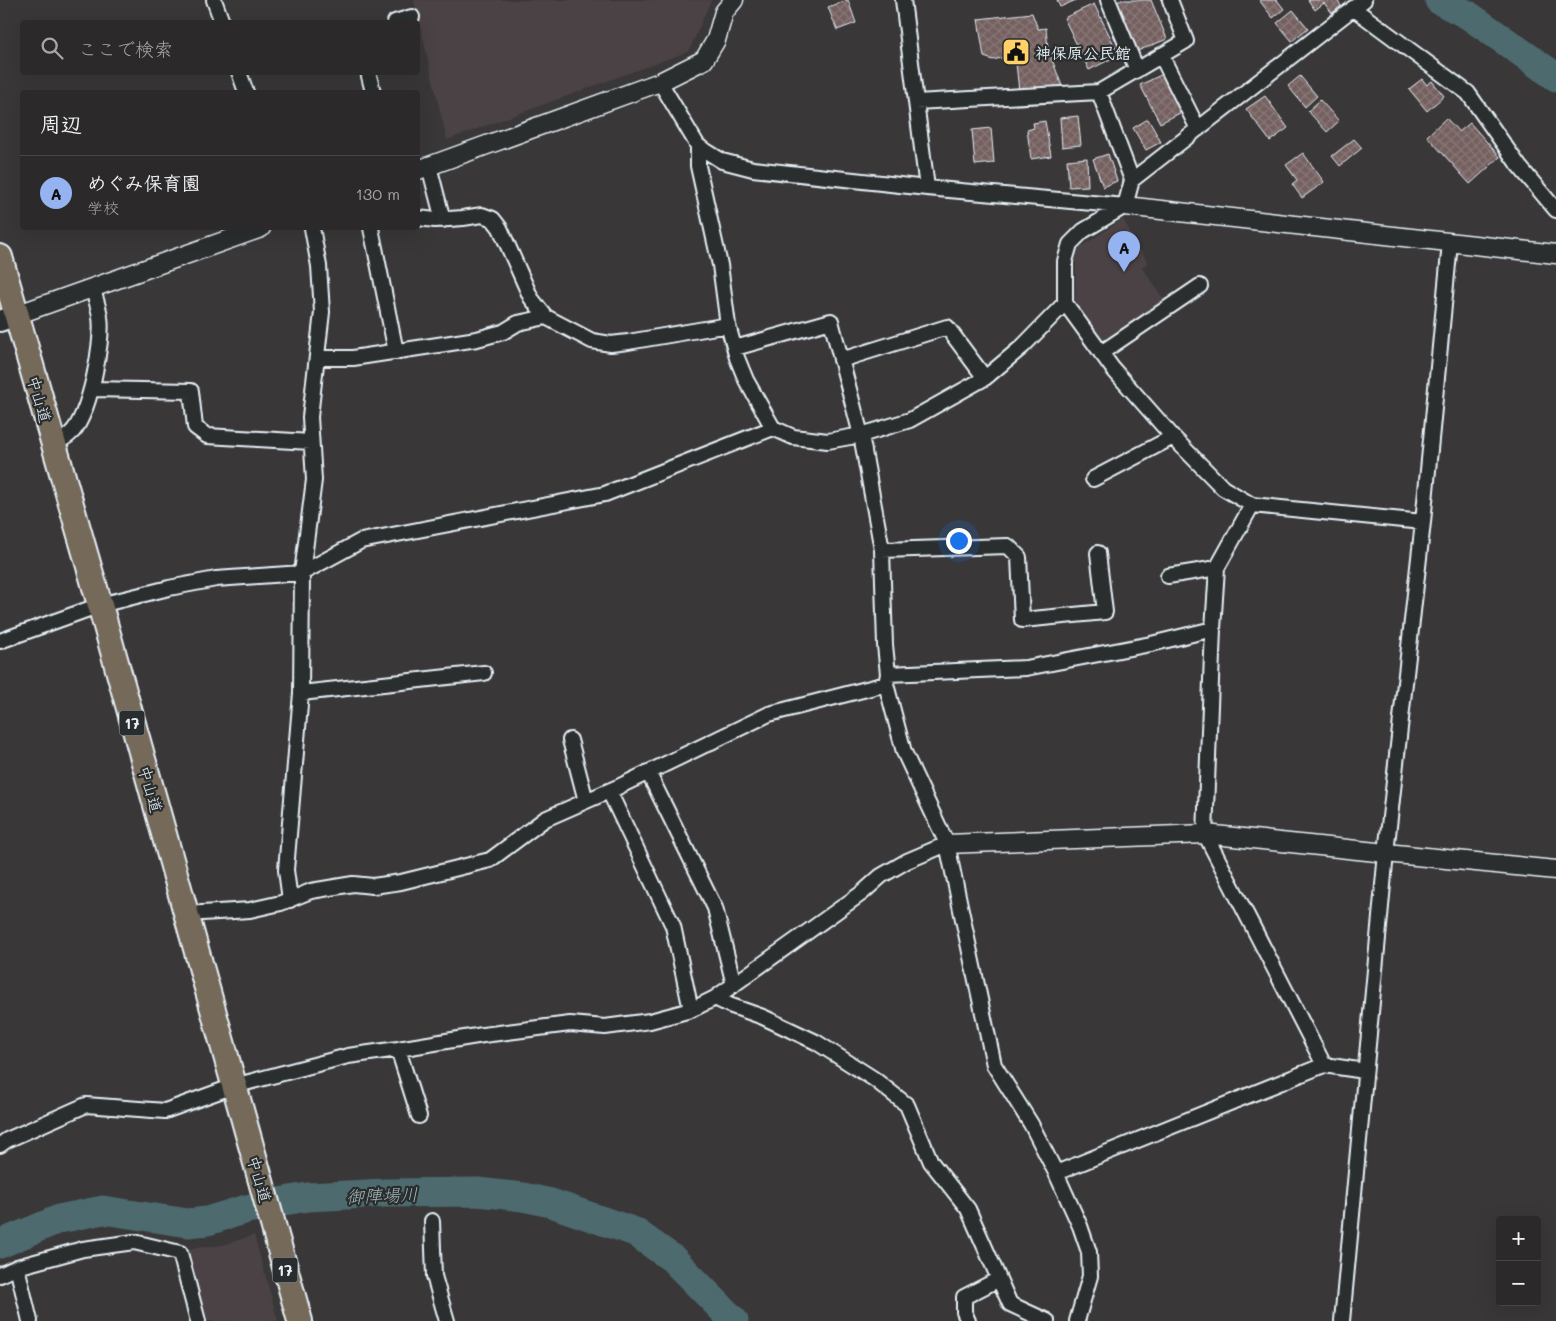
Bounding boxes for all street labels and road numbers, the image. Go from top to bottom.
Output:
street label: 中山道 [23,373,57,425]
road number: 17 [120,710,144,736]
street label: 中山道 [134,763,168,815]
street label: 中山道 [243,1153,277,1205]
road number: 17 [272,1258,298,1282]

